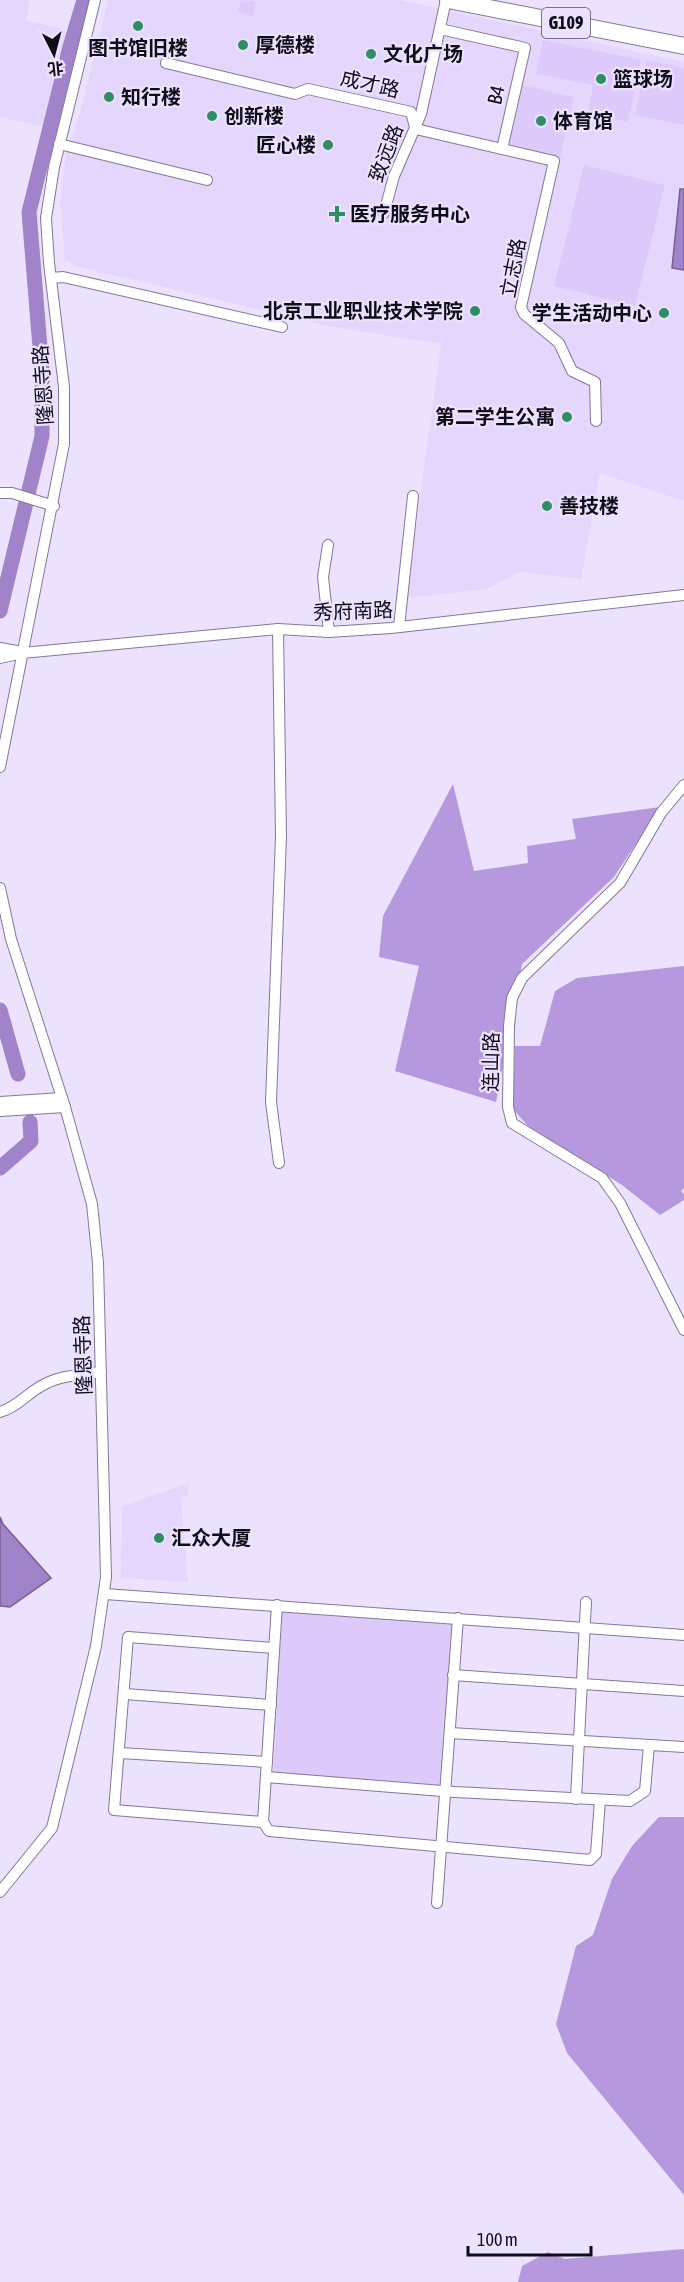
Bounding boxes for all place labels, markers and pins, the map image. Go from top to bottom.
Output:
marker: 图书馆旧楼 [131,19,145,33]
place label: 厚德楼 [255,33,315,56]
place label: 图书馆旧楼 [88,36,188,59]
marker: 厚德楼 [236,38,250,52]
place label: 文化广场 [383,42,463,65]
marker: 文化广场 [364,47,378,61]
place label: 篮球场 [613,67,673,90]
marker: 篮球场 [594,72,608,86]
place label: 知行楼 [121,85,181,108]
marker: 知行楼 [102,90,116,104]
place label: 创新楼 [224,104,284,127]
marker: 创新楼 [205,109,219,123]
place label: 体育馆 [553,109,613,132]
marker: 体育馆 [534,114,548,128]
place label: 匠心楼 [256,133,316,156]
marker: 匠心楼 [321,138,335,152]
place label: 医疗服务中心 [350,202,470,225]
marker: 医疗服务中心 [328,205,346,223]
place label: 北京工业职业技术学院 [263,299,463,322]
place label: 学生活动中心 [532,301,652,324]
marker: 北京工业职业技术学院 [468,304,482,318]
marker: 学生活动中心 [657,306,671,320]
place label: 第二学生公寓 [435,405,555,428]
marker: 第二学生公寓 [560,410,574,424]
place label: 善技楼 [559,494,619,517]
marker: 善技楼 [540,499,554,513]
place label: 汇众大厦 [171,1526,251,1549]
marker: 汇众大厦 [152,1531,166,1545]

